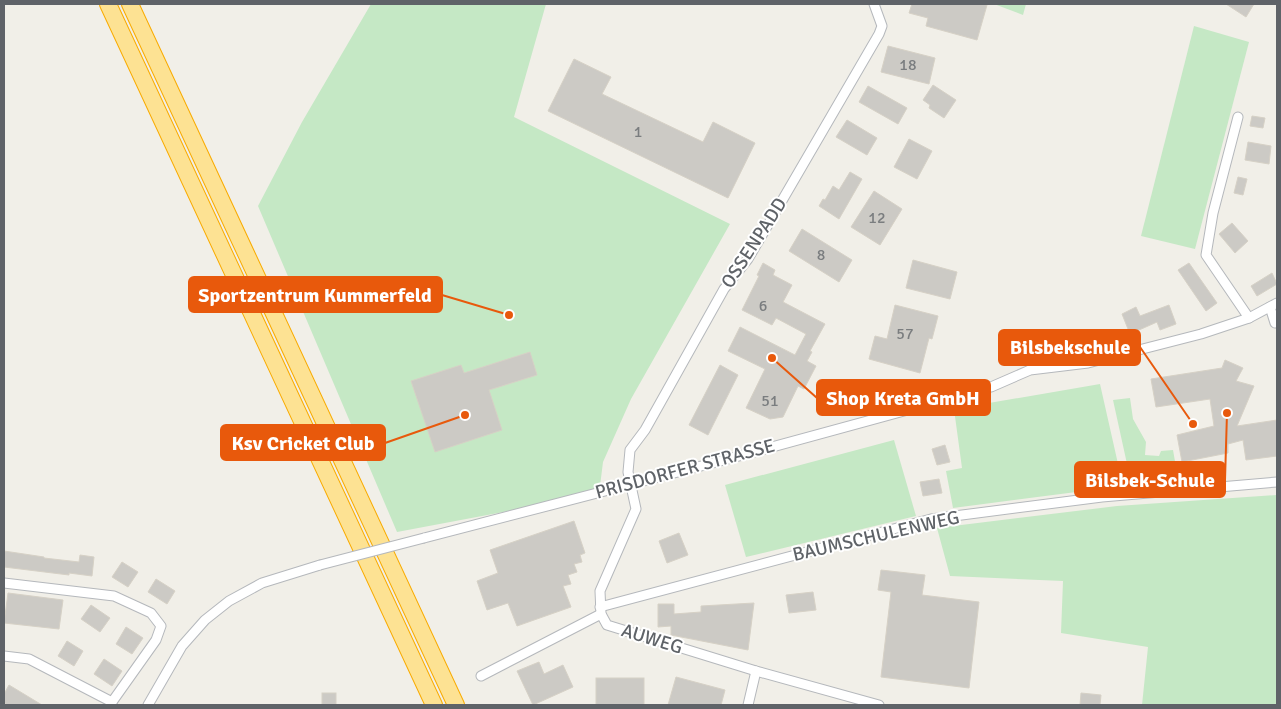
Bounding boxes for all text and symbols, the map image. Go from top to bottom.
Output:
house number: 18 [899,55,917,75]
house number: 1 [634,122,642,142]
street label: OSSENPADD [716,193,792,293]
house number: 12 [868,208,886,228]
house number: 8 [817,245,825,265]
callout: Sportzentrum Kummerfeld [189,277,442,312]
text: Sportzentrum Kummerfeld [198,283,432,308]
house number: 6 [759,296,767,316]
house number: 57 [896,324,914,344]
callout: Bilsbekschule [999,330,1140,365]
text: Bilsbekschule [1010,335,1130,360]
callout: Shop Kreta GmbH [817,380,990,415]
text: Shop Kreta GmbH [826,386,980,411]
house number: 51 [761,391,779,411]
callout: Ksv Cricket Club [221,425,385,460]
text: Ksv Cricket Club [231,431,375,456]
street label: PRISDORFER STRASSE [593,433,777,505]
callout: Bilsbek-Schule [1075,462,1225,497]
text: Bilsbek-Schule [1085,468,1215,493]
street label: BAUMSCHULENWEG [790,505,962,567]
street label: AUWEG [618,618,686,660]

